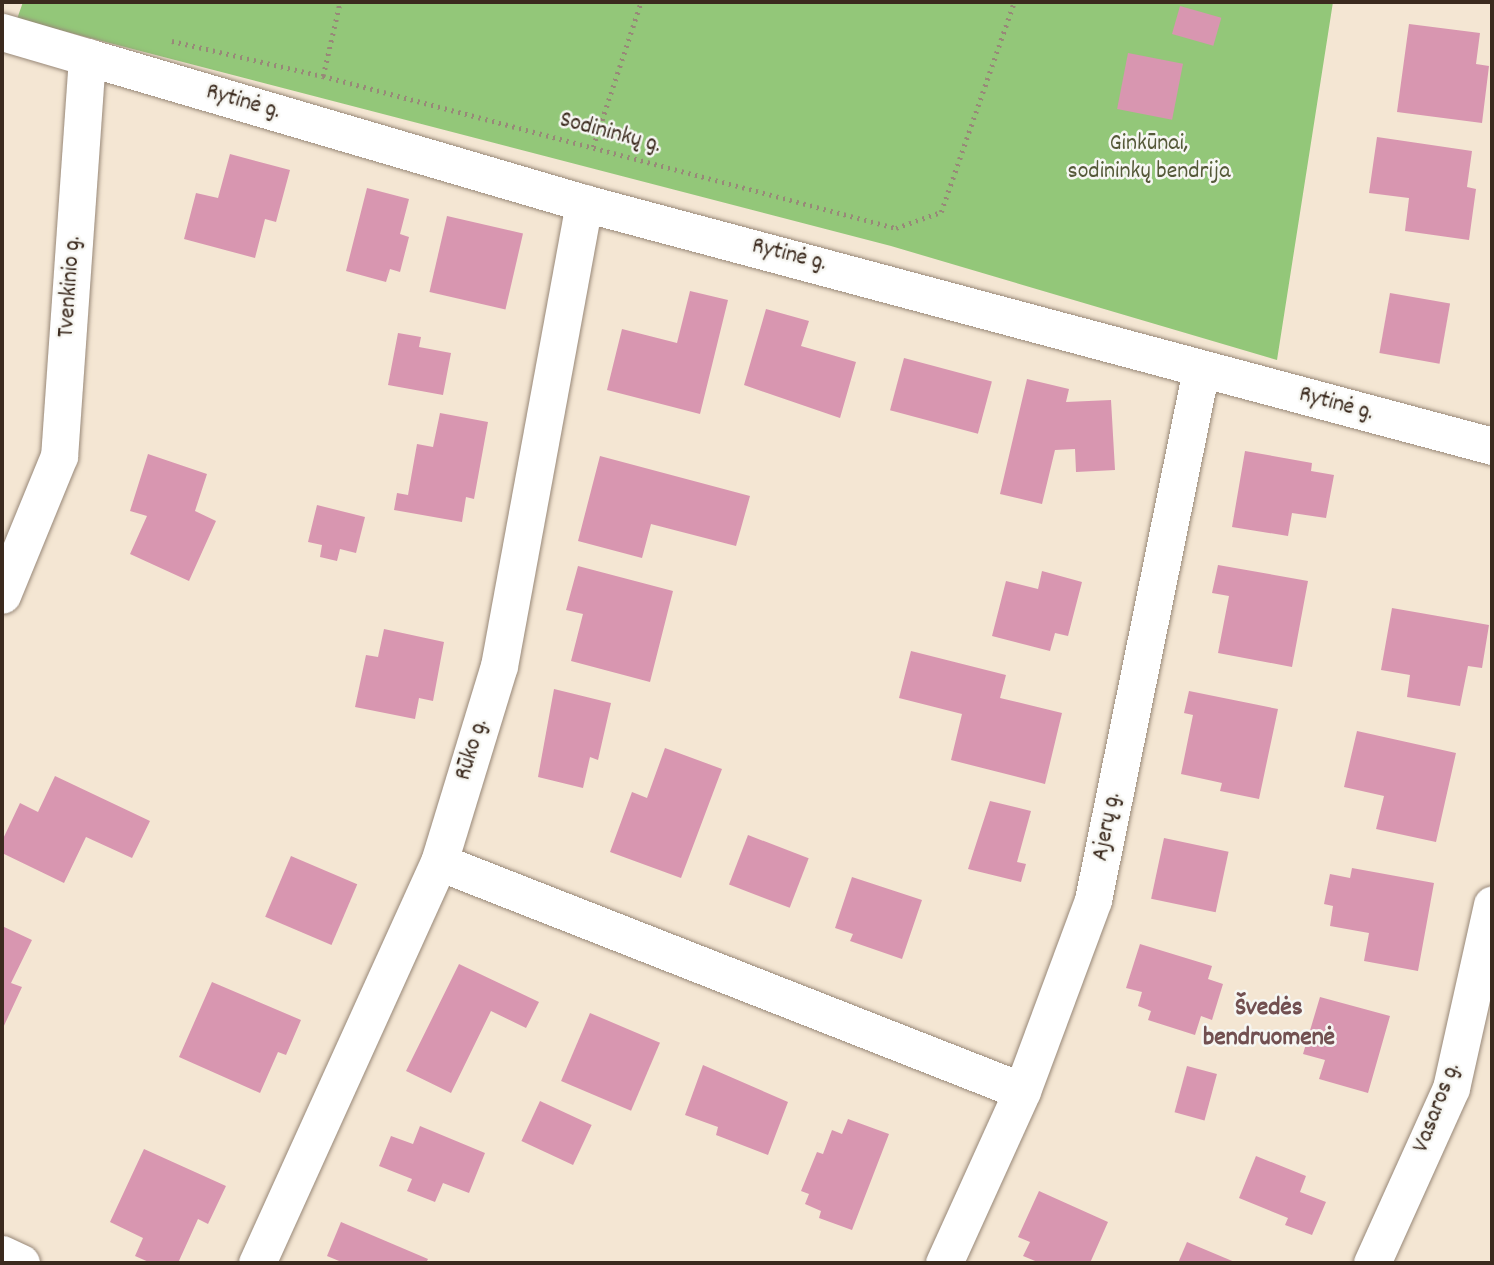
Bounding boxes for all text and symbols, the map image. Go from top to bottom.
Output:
street label: Rytinė g. [202,79,284,127]
street label: Sodininkų g. [556,107,664,161]
park label: Ginkūnai, sodininkų bendrija [1068,131,1230,187]
street label: Rytinė g. [749,233,829,279]
street label: Tvenkinio g. [53,235,89,339]
street label: Rytinė g. [1296,381,1376,429]
street label: Rūko g. [450,716,496,784]
street label: Ajerų g. [1087,790,1129,864]
district label: Švedės bendruomenė [1203,993,1335,1054]
street label: Vasaros g. [1408,1059,1468,1157]

